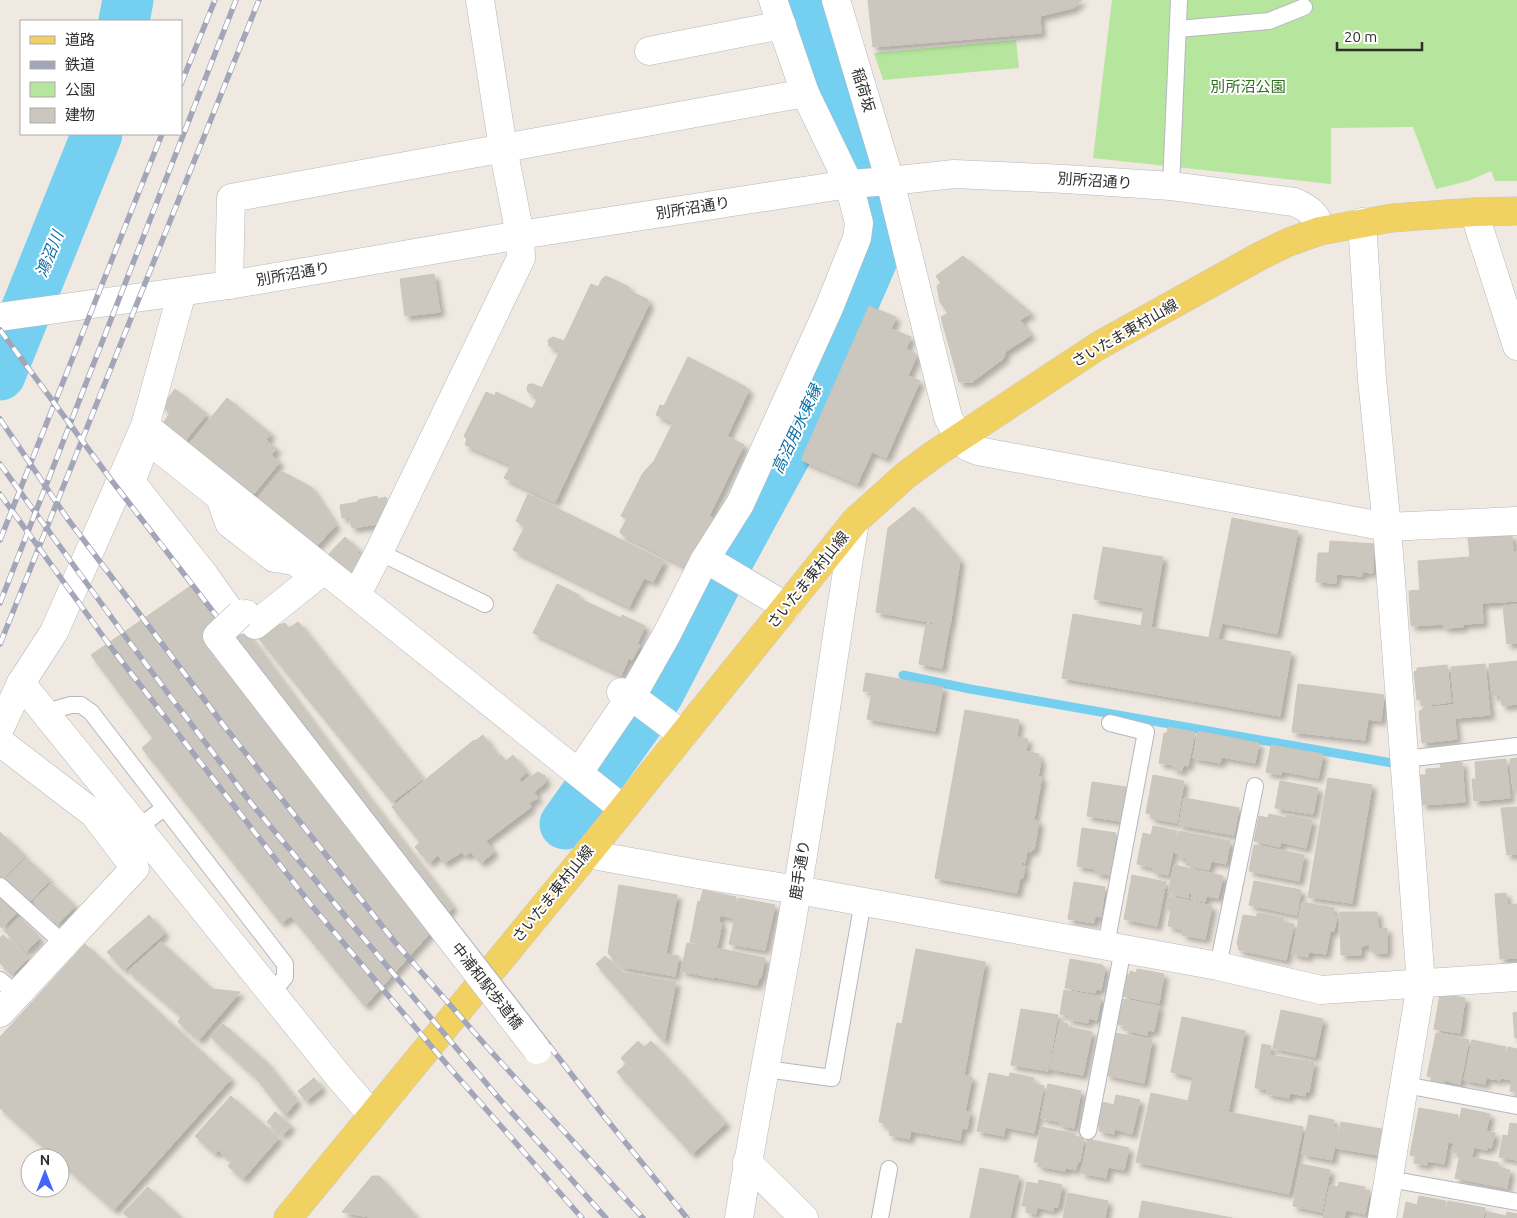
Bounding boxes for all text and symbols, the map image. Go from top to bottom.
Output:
legend [20,20,182,135]
scale bar [1337,20,1422,52]
text: 20 m [1344,28,1377,45]
text: 道路 [65,31,95,48]
text: 鉄道 [65,56,95,73]
street label: 稲荷坂 [849,66,878,114]
park label: 別所沼公園 [1210,78,1286,95]
text: 公園 [65,81,95,98]
text: 建物 [65,106,95,123]
street label: 別所沼通り [1057,169,1133,192]
street label: 別所沼通り [655,193,731,222]
water label: 鴻沼川 [32,227,67,280]
street label: 別所沼通り [254,259,331,288]
street label: さいたま東村山線 [1069,295,1181,370]
water label: 高沼用水東縁 [768,380,825,476]
street label: さいたま東村山線 [763,528,852,631]
street label: 鹿手通り [786,839,813,901]
street label: さいたま東村山線 [508,842,597,945]
street label: 中浦和駅歩道橋 [448,939,526,1032]
north arrow [20,1148,70,1198]
text: N [40,1152,50,1168]

